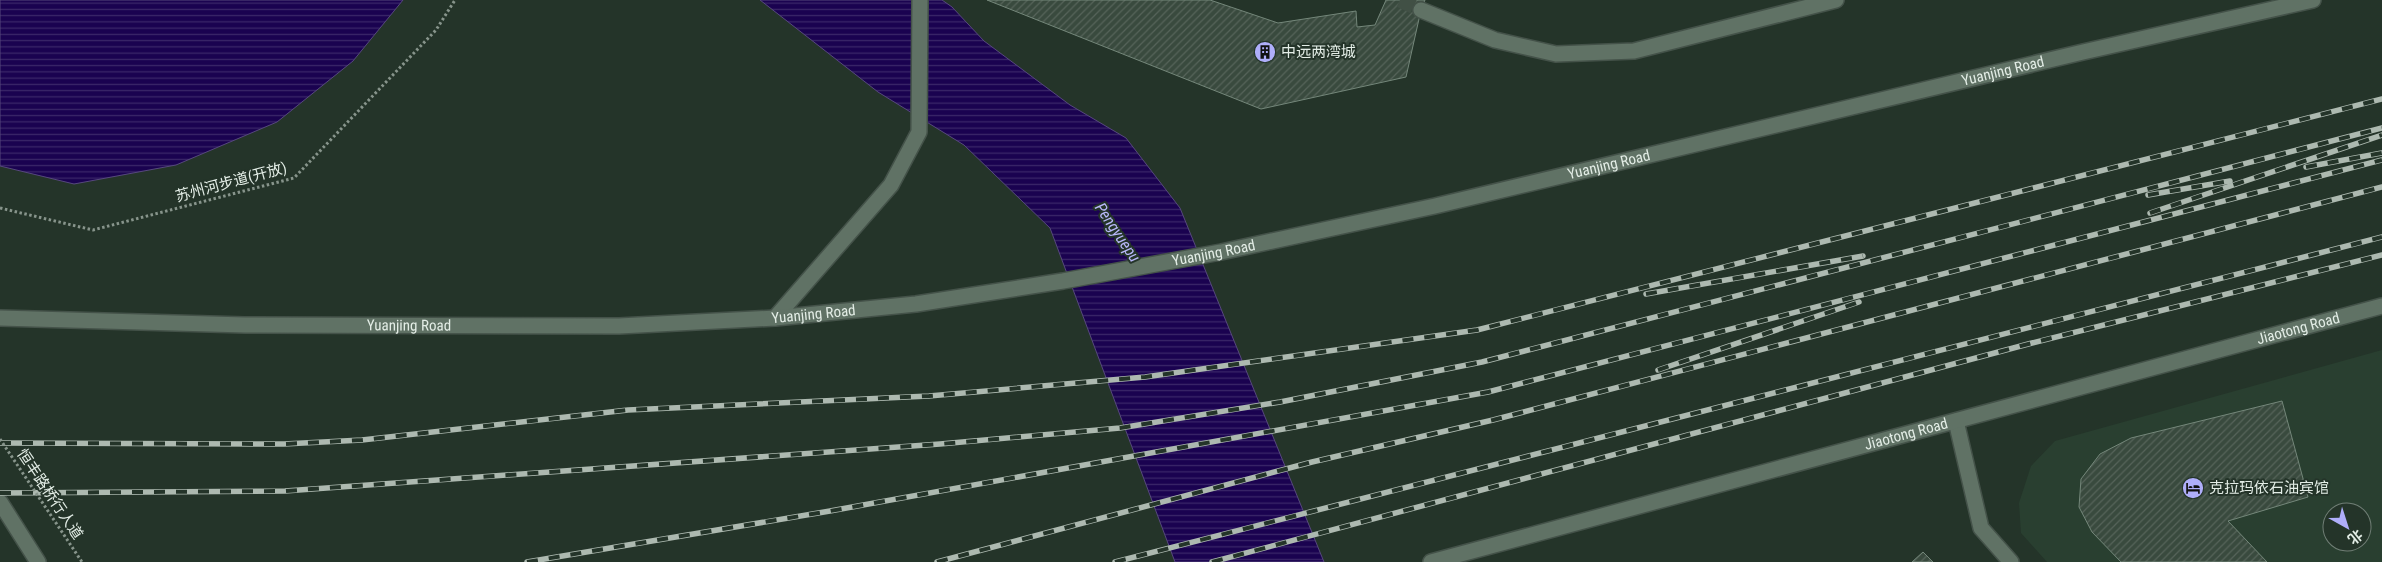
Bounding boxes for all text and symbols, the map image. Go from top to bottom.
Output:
building icon: 中远两湾城 [1253,40,1277,64]
place label: 中远两湾城 [1281,43,1356,61]
street label: Yuanjing Road [1960,53,2046,90]
street label: Yuanjing Road [1566,146,1652,183]
street label: 苏州河步道(开放) [173,158,289,206]
water label: Pengyuepu [1091,199,1145,266]
street label: Yuanjing Road [1171,236,1257,270]
street label: Yuanjing Road [771,301,856,327]
street label: Jiaotong Road [2254,309,2342,348]
street label: Yuanjing Road [367,316,451,335]
street label: Jiaotong Road [1862,414,1950,454]
street label: 恒丰路桥行人道 [13,445,87,543]
hotel icon: 克拉玛依石油宾馆 [2181,476,2205,500]
place label: 克拉玛依石油宾馆 [2209,479,2329,497]
north arrow [2322,502,2372,552]
text: 北 [2345,526,2366,548]

